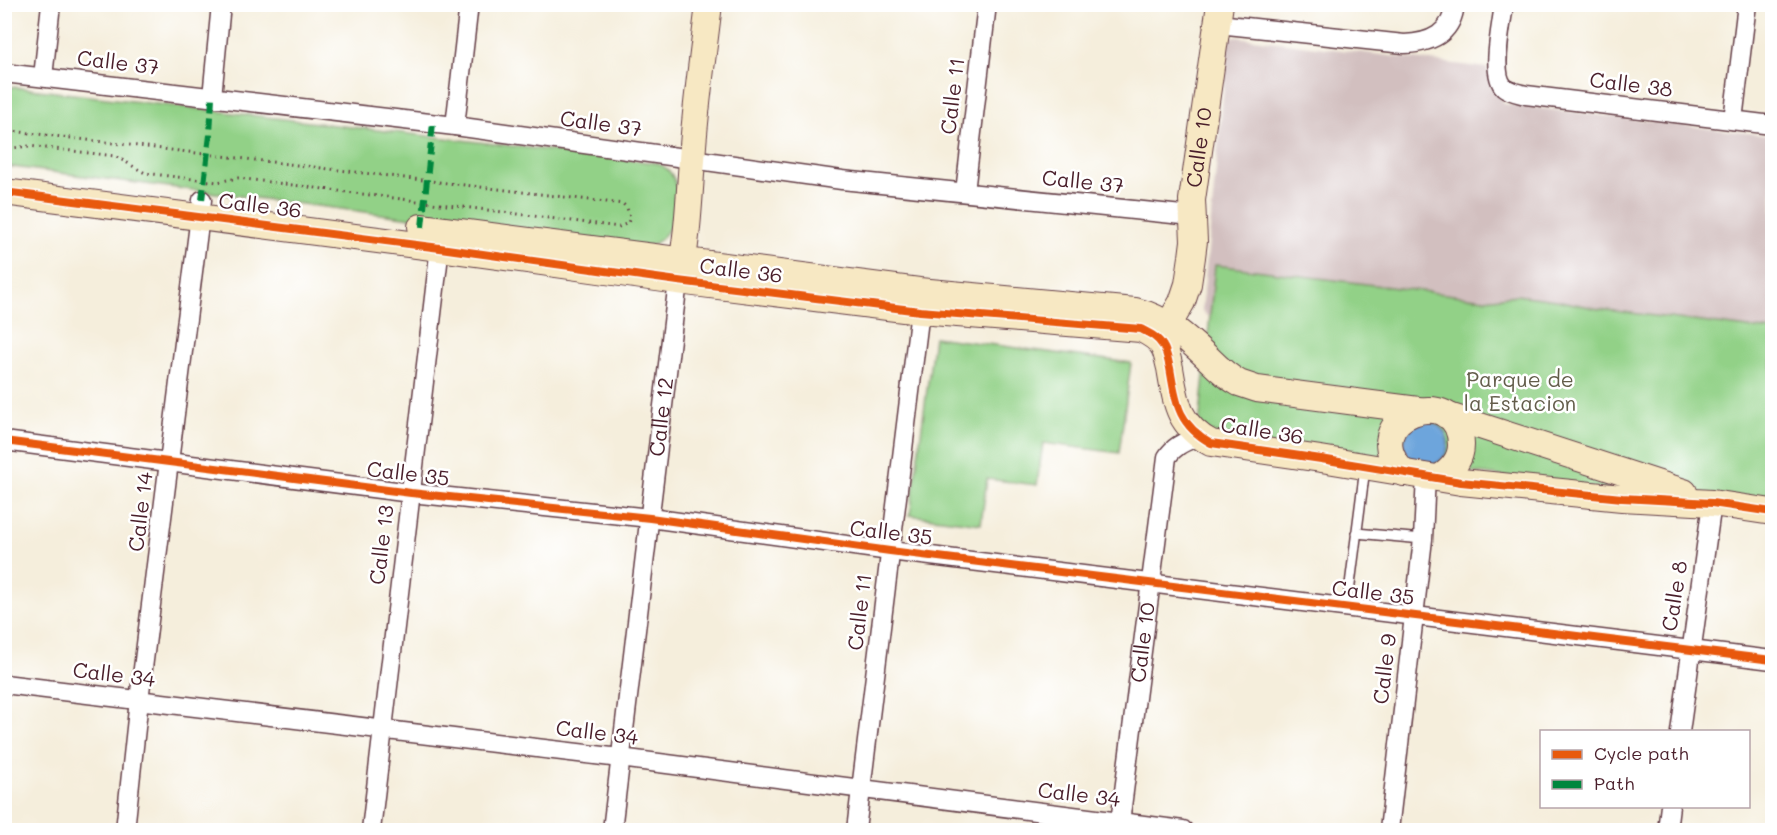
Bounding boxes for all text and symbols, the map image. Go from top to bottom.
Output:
street label: Calle 37 [76,43,161,80]
street label: Calle 11 [933,56,970,136]
street label: Calle 38 [1588,65,1674,102]
street label: Calle 37 [559,103,644,142]
street label: Calle 10 [1179,105,1217,189]
street label: Calle 37 [1041,163,1126,198]
street label: Calle 36 [217,186,303,223]
street label: Calle 36 [698,251,784,288]
park label: Parque de la Estacion [1464,365,1576,416]
street label: Calle 12 [642,376,678,458]
street label: Calle 36 [1219,410,1305,449]
street label: Calle 35 [365,454,451,491]
street label: Calle 14 [121,470,158,553]
street label: Calle 13 [362,503,399,586]
street label: Calle 35 [848,513,934,550]
street label: Calle 8 [1655,559,1692,633]
street label: Calle 11 [840,572,877,652]
street label: Calle 35 [1330,573,1416,610]
street label: Calle 10 [1123,601,1160,684]
street label: Calle 9 [1366,632,1401,706]
street label: Calle 34 [71,655,158,692]
street label: Calle 34 [554,713,641,750]
legend [1540,730,1750,808]
text: Cycle path [1594,741,1689,765]
text: Path [1594,771,1634,795]
street label: Calle 34 [1036,775,1123,812]

